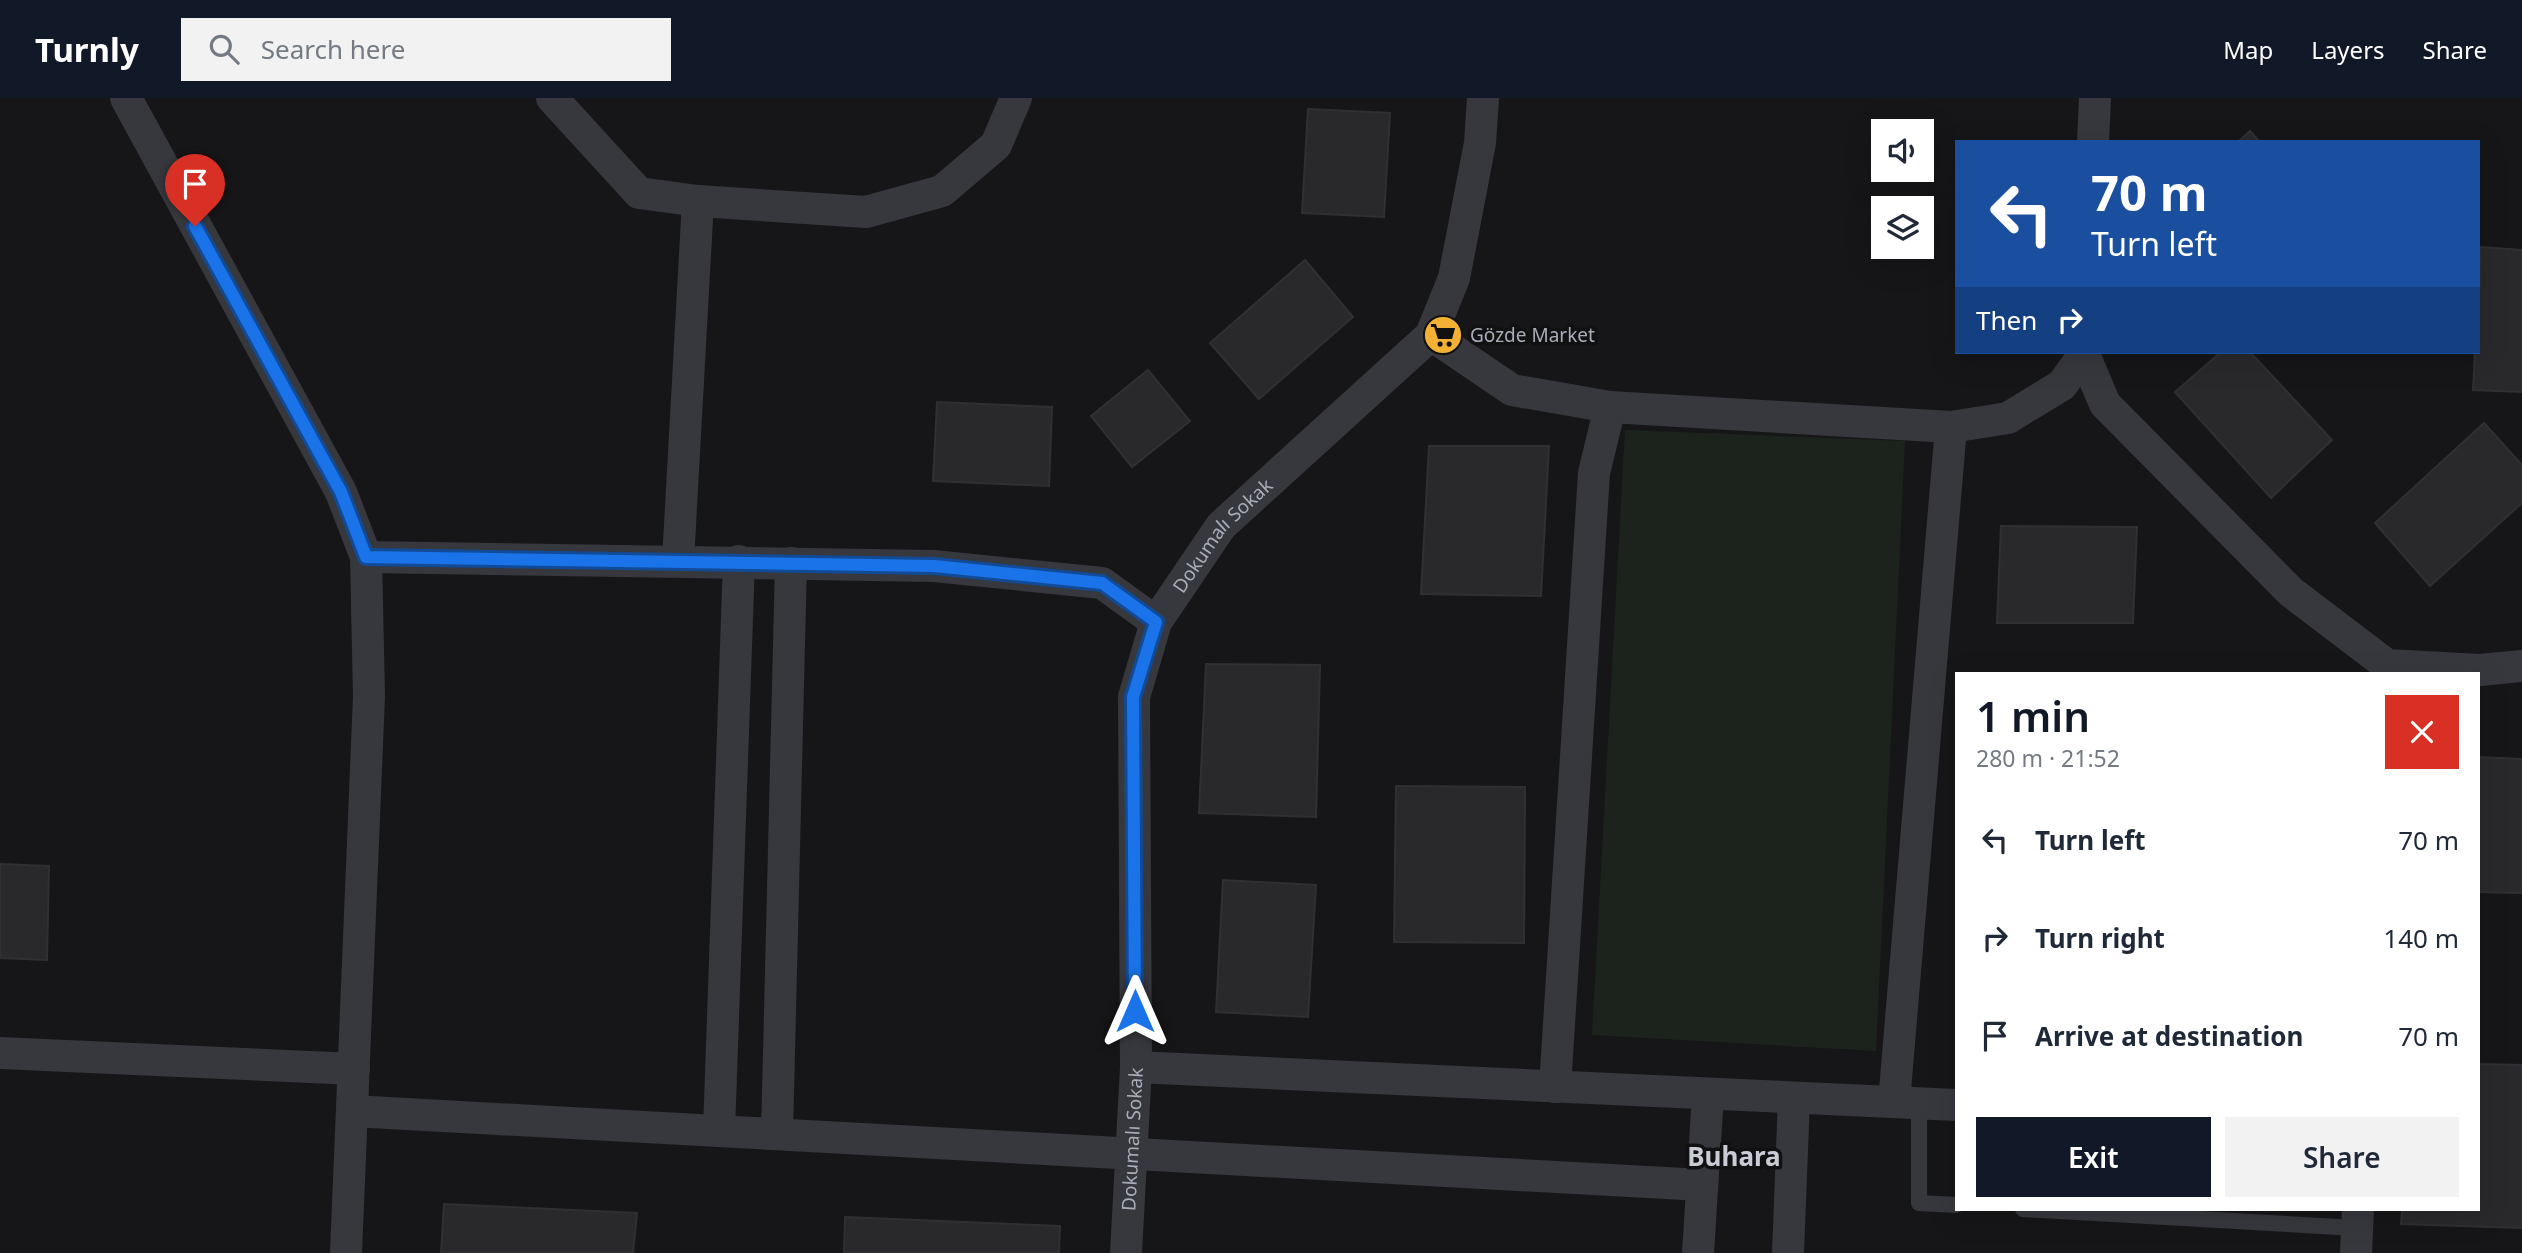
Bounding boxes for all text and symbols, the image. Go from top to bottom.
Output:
search box [181,18,671,81]
text: Turnly [35,27,139,72]
icon: search [205,30,243,68]
text: Search here [261,31,405,67]
text: Map [2223,33,2273,66]
text: Layers [2311,33,2385,66]
text: Share [2423,33,2487,66]
map controls [1871,119,1934,259]
button: sound [1871,119,1934,182]
pin [165,154,225,226]
text: 70 m [2091,159,2208,225]
icon: arrive [176,165,214,203]
icon: left [1976,168,2067,259]
button: layers [1871,196,1934,259]
text: Turn left [2091,222,2217,265]
icon: right [2051,301,2089,339]
text: Then [1976,302,2037,338]
supermarket icon: Gözde Market [1422,314,1464,356]
place label: Gözde Market [1470,322,1595,348]
street label: Dokumalı Sokak [1166,472,1278,598]
text: 1 min [1976,687,2090,744]
button: close [2385,695,2459,769]
text: 280 m · 21:52 [1976,742,2120,774]
icon: left [1976,821,2014,859]
text: Turn left [2035,822,2146,858]
text: 70 m [2398,822,2459,858]
icon: right [1976,919,2014,957]
text: Turn right [2035,920,2165,956]
text: 140 m [2383,920,2459,956]
position arrow [1098,974,1172,1048]
icon: arrive [1976,1017,2014,1055]
text: Arrive at destination [2035,1018,2304,1054]
text: 70 m [2398,1018,2459,1054]
street label: Dokumalı Sokak [1115,1067,1149,1211]
button: Exit [1976,1117,2211,1197]
button: Share [2225,1117,2459,1197]
district label: Buhara [1687,1138,1781,1174]

